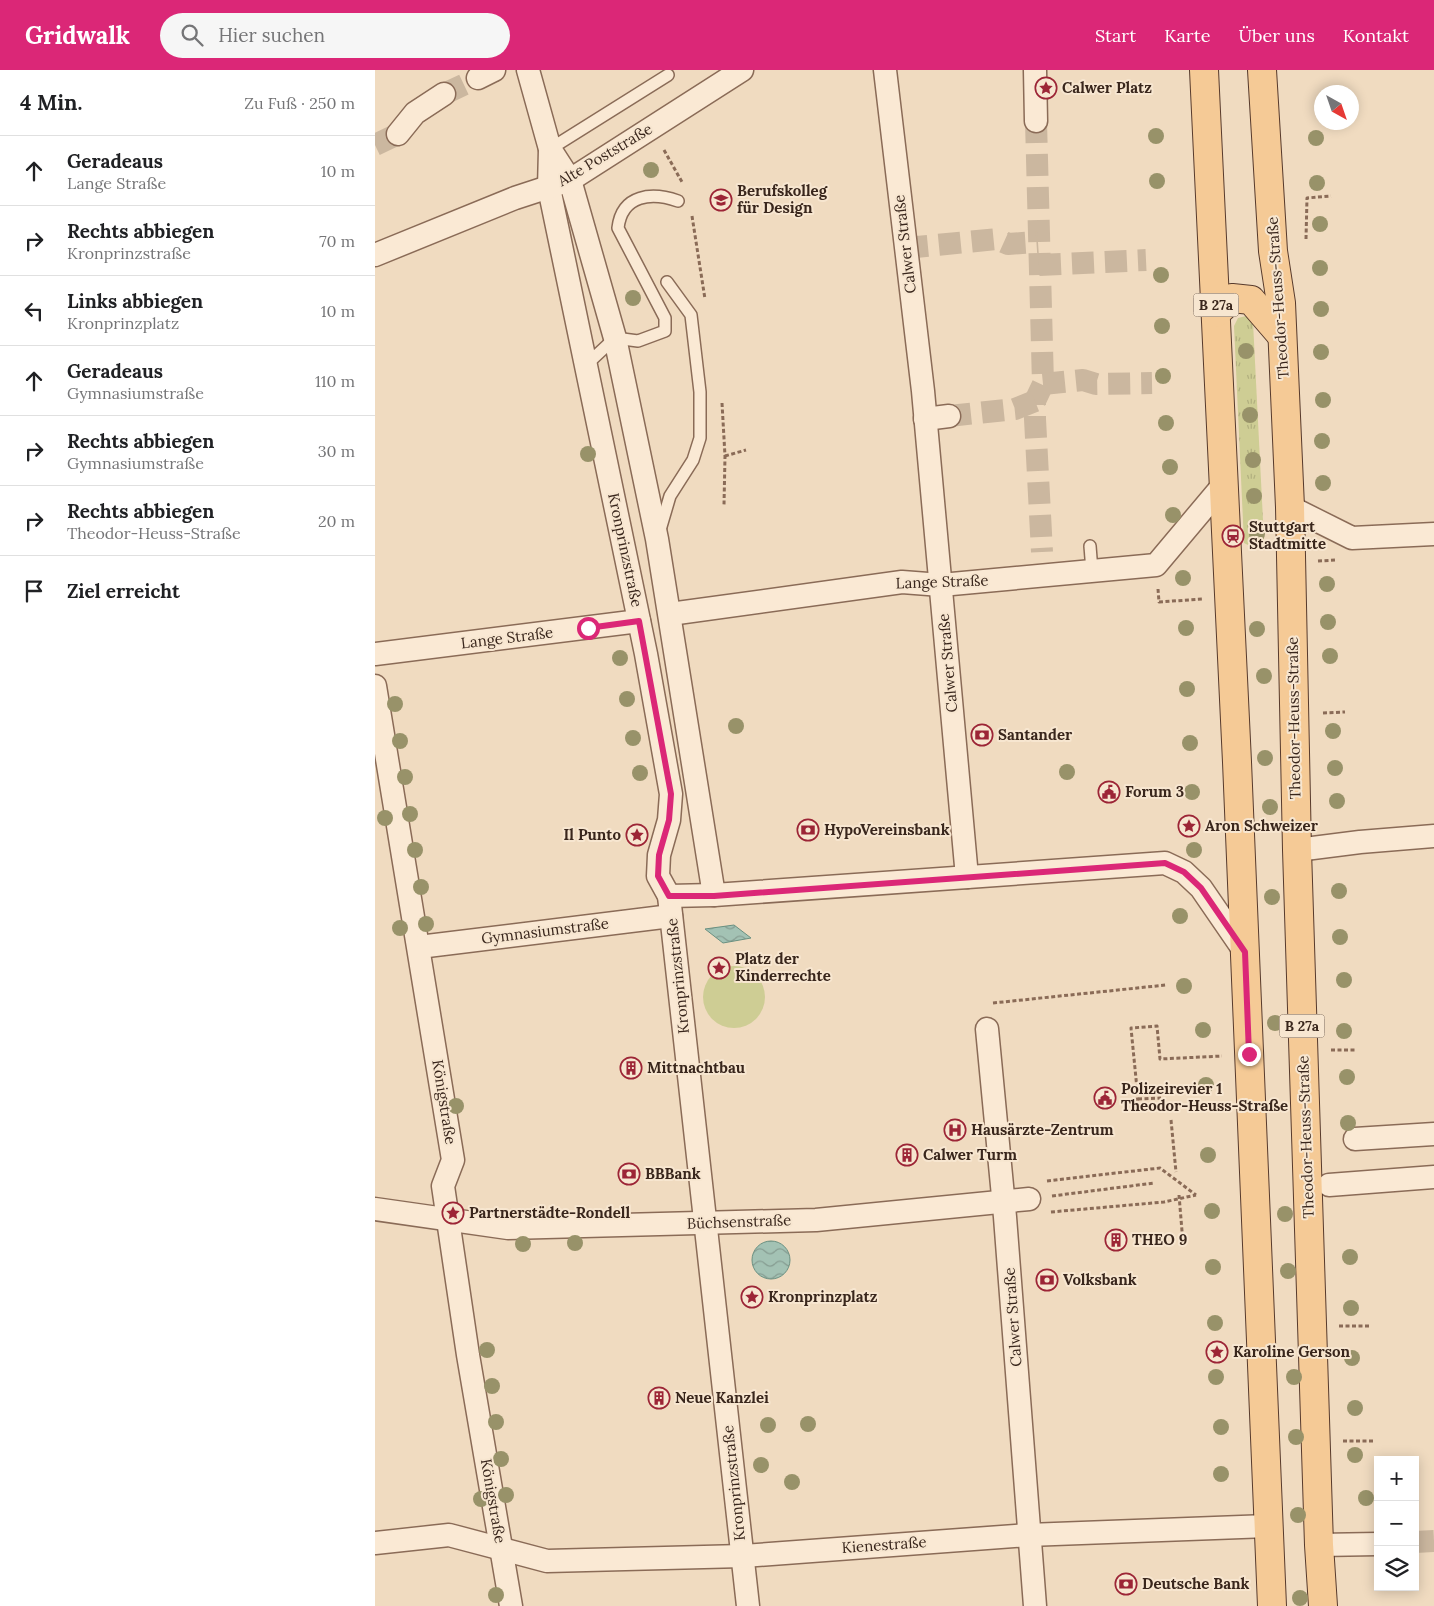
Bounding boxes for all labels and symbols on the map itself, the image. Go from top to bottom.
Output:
place icon: Calwer Platz [1034,76,1058,100]
place label: Calwer Platz [1062,78,1152,97]
north arrow [1314,85,1359,130]
street label: Alte Poststraße [553,119,656,191]
place label: Berufskolleg für Design [737,181,828,217]
school or university icon: Berufskolleg für Design [709,188,733,212]
street label: Calwer Straße [889,194,920,295]
street label: Theodor-Heuss-Straße [1262,216,1293,380]
road number: B 27a [1193,294,1239,316]
street label: Kronprinzstraße [604,491,647,609]
place label: Stuttgart Stadtmitte [1249,517,1326,553]
station icon: Stuttgart Stadtmitte [1221,524,1245,548]
street label: Lange Straße [895,570,989,593]
street label: Calwer Straße [934,613,961,713]
route start [577,617,600,640]
street label: Lange Straße [460,622,554,653]
street label: Theodor-Heuss-Straße [1283,636,1304,800]
bank icon: Santander [970,723,994,747]
place label: Santander [998,725,1073,744]
public building icon: Forum 3 [1097,780,1121,804]
place label: Forum 3 [1125,782,1184,801]
place icon: Aron Schweizer [1177,814,1201,838]
place label: Aron Schweizer [1205,816,1319,835]
bank icon: HypoVereinsbank [796,818,820,842]
place label: HypoVereinsbank [824,820,950,839]
place icon: Il Punto [625,823,649,847]
place label: Il Punto [564,825,622,844]
street label: Gymnasiumstraße [480,913,610,948]
street label: Kronprinzstraße [662,917,693,1035]
place label: Platz der Kinderrechte [735,949,831,985]
place icon: Platz der Kinderrechte [707,956,731,980]
road number: B 27a [1279,1014,1325,1038]
route end [1238,1043,1261,1066]
street label: Theodor-Heuss-Straße [1293,1055,1318,1219]
building icon: Mittnachtbau [619,1056,643,1080]
street label: Königstraße [428,1058,461,1146]
place label: Mittnachtbau [647,1058,745,1077]
place label: Polizeirevier 1 Theodor-Heuss-Straße [1121,1079,1288,1115]
public building icon: Polizeirevier 1 Theodor-Heuss-Straße [1093,1086,1117,1110]
hospital icon: Hausärzte-Zentrum [943,1118,967,1142]
place label: Hausärzte-Zentrum [971,1120,1114,1139]
building icon: Calwer Turm [895,1143,919,1167]
place label: Calwer Turm [923,1145,1017,1164]
bank icon: BBBank [617,1162,641,1186]
place label: BBBank [645,1164,701,1183]
place icon: Partnerstädte-Rondell [441,1201,465,1225]
place label: Partnerstädte-Rondell [469,1203,630,1222]
street label: Büchsenstraße [686,1210,792,1233]
building icon: THEO 9 [1104,1228,1128,1252]
place label: THEO 9 [1132,1230,1187,1249]
street label: Calwer Straße [1000,1267,1025,1367]
bank icon: Volksbank [1035,1268,1059,1292]
place label: Volksbank [1063,1270,1137,1289]
place icon: Kronprinzplatz [740,1285,764,1309]
place label: Kronprinzplatz [768,1287,878,1306]
place icon: Karoline Gerson [1205,1340,1229,1364]
place label: Karoline Gerson [1233,1342,1350,1361]
building icon: Neue Kanzlei [647,1386,671,1410]
place label: Neue Kanzlei [675,1388,769,1407]
street label: Kronprinzstraße [718,1424,749,1542]
street label: Königstraße [477,1457,510,1545]
street label: Kienestraße [841,1532,927,1557]
bank icon: Deutsche Bank [1114,1572,1138,1596]
place label: Deutsche Bank [1142,1574,1250,1593]

